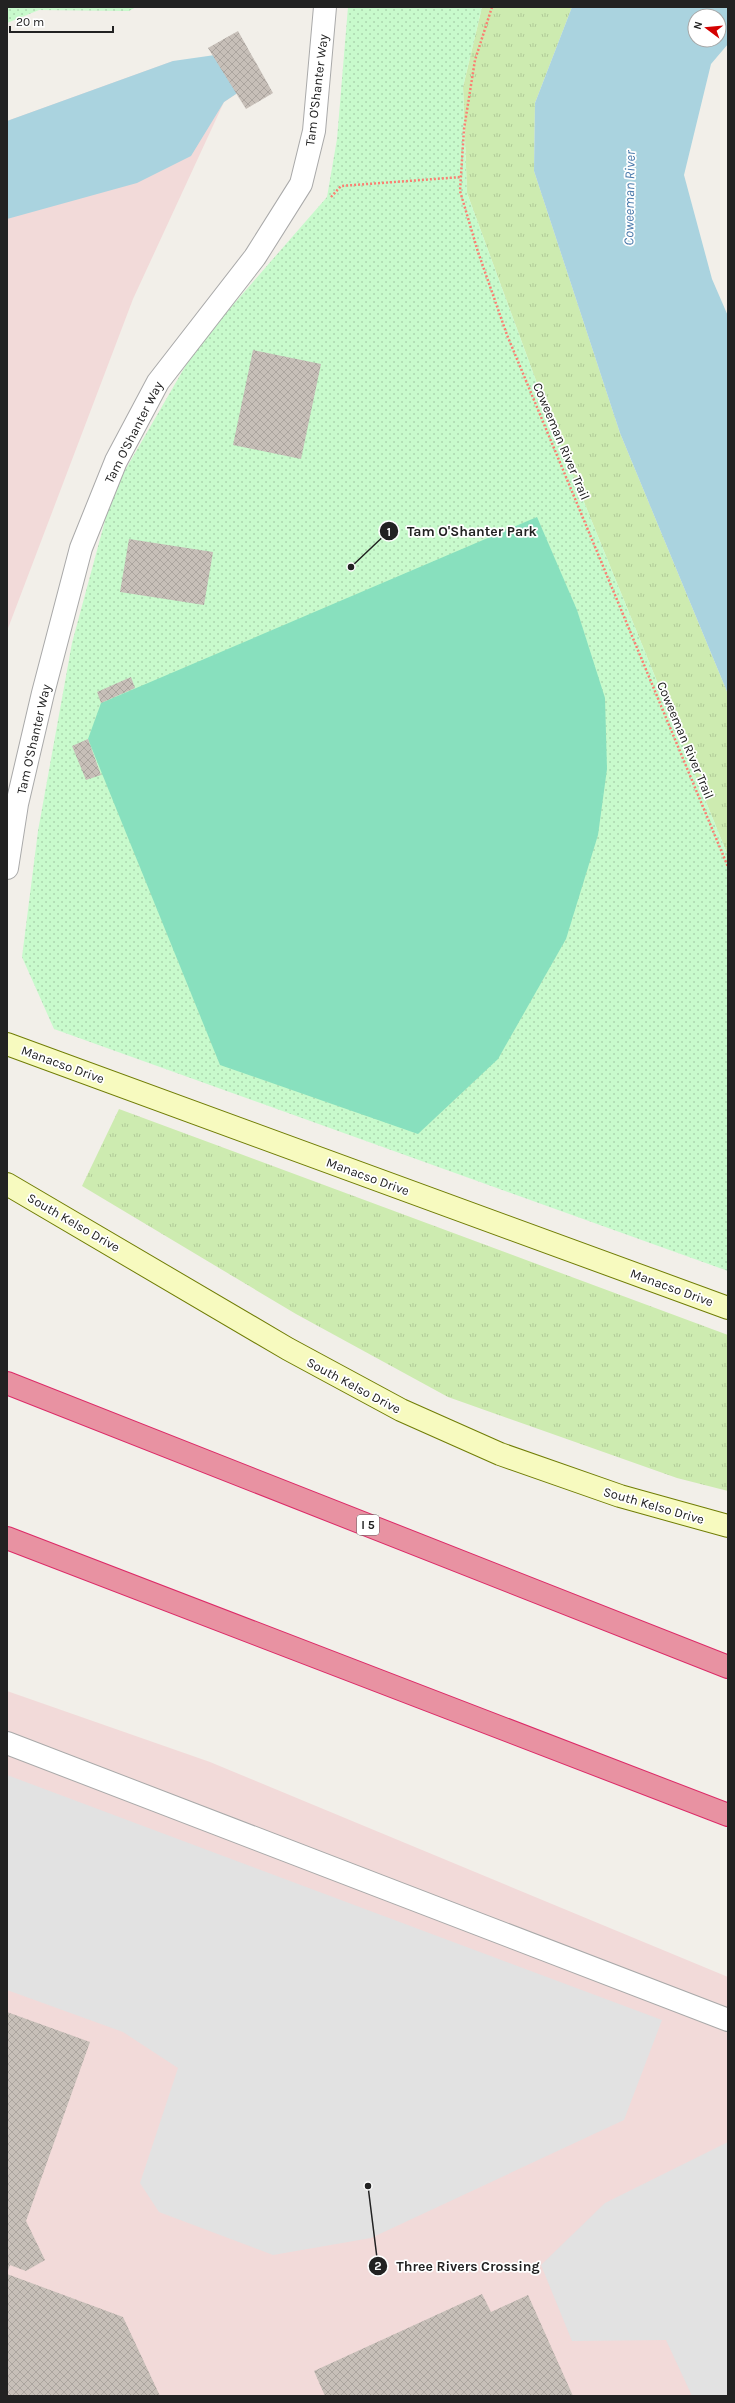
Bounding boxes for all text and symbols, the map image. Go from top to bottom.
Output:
scale bar [10,8,113,34]
north arrow [687,8,727,48]
text: 20 m [16,15,44,29]
text: N [691,20,705,31]
street label: Tam O'Shanter Way [302,33,331,147]
water label: Coweeman River [620,149,639,246]
street label: Tam O'Shanter Way [101,379,166,486]
street label: Coweeman River Trail [530,380,593,502]
callout: Tam O'Shanter Park [379,518,545,544]
text: Tam O'Shanter Park [407,523,538,540]
text: 1 [387,525,391,539]
street label: Coweeman River Trail [654,679,717,801]
street label: Tam O'Shanter Way [14,683,53,796]
street label: Manacso Drive [19,1042,107,1087]
street label: Manacso Drive [324,1154,412,1199]
street label: South Kelso Drive [25,1190,123,1255]
street label: Manacso Drive [628,1265,716,1310]
street label: South Kelso Drive [304,1354,404,1417]
street label: South Kelso Drive [602,1484,706,1527]
road number: I 5 [357,1515,379,1535]
callout: Three Rivers Crossing [368,2253,547,2279]
text: Three Rivers Crossing [396,2258,540,2275]
text: 2 [374,2259,382,2273]

